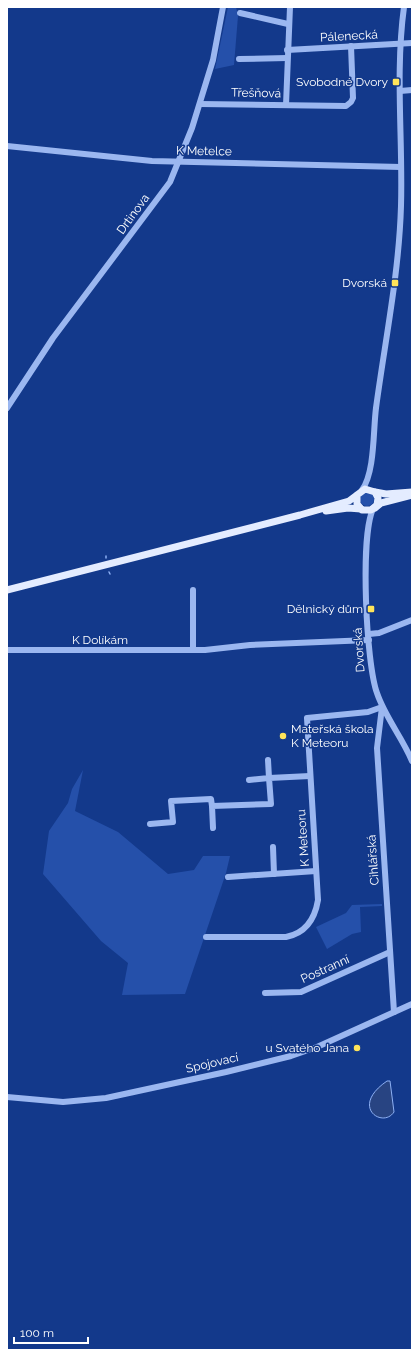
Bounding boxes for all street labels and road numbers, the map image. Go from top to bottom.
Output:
street label: Pálenecká [320,27,378,45]
street label: Třešňová [231,86,281,100]
street label: K Metelce [176,144,232,158]
street label: Drtinova [114,191,152,237]
street label: Dvorská [350,627,368,673]
street label: K Dolíkám [72,633,128,647]
street label: K Meteoru [294,809,312,867]
street label: Cihlářská [364,834,382,886]
street label: Postranní [299,952,352,986]
street label: Spojovací [184,1050,240,1076]

